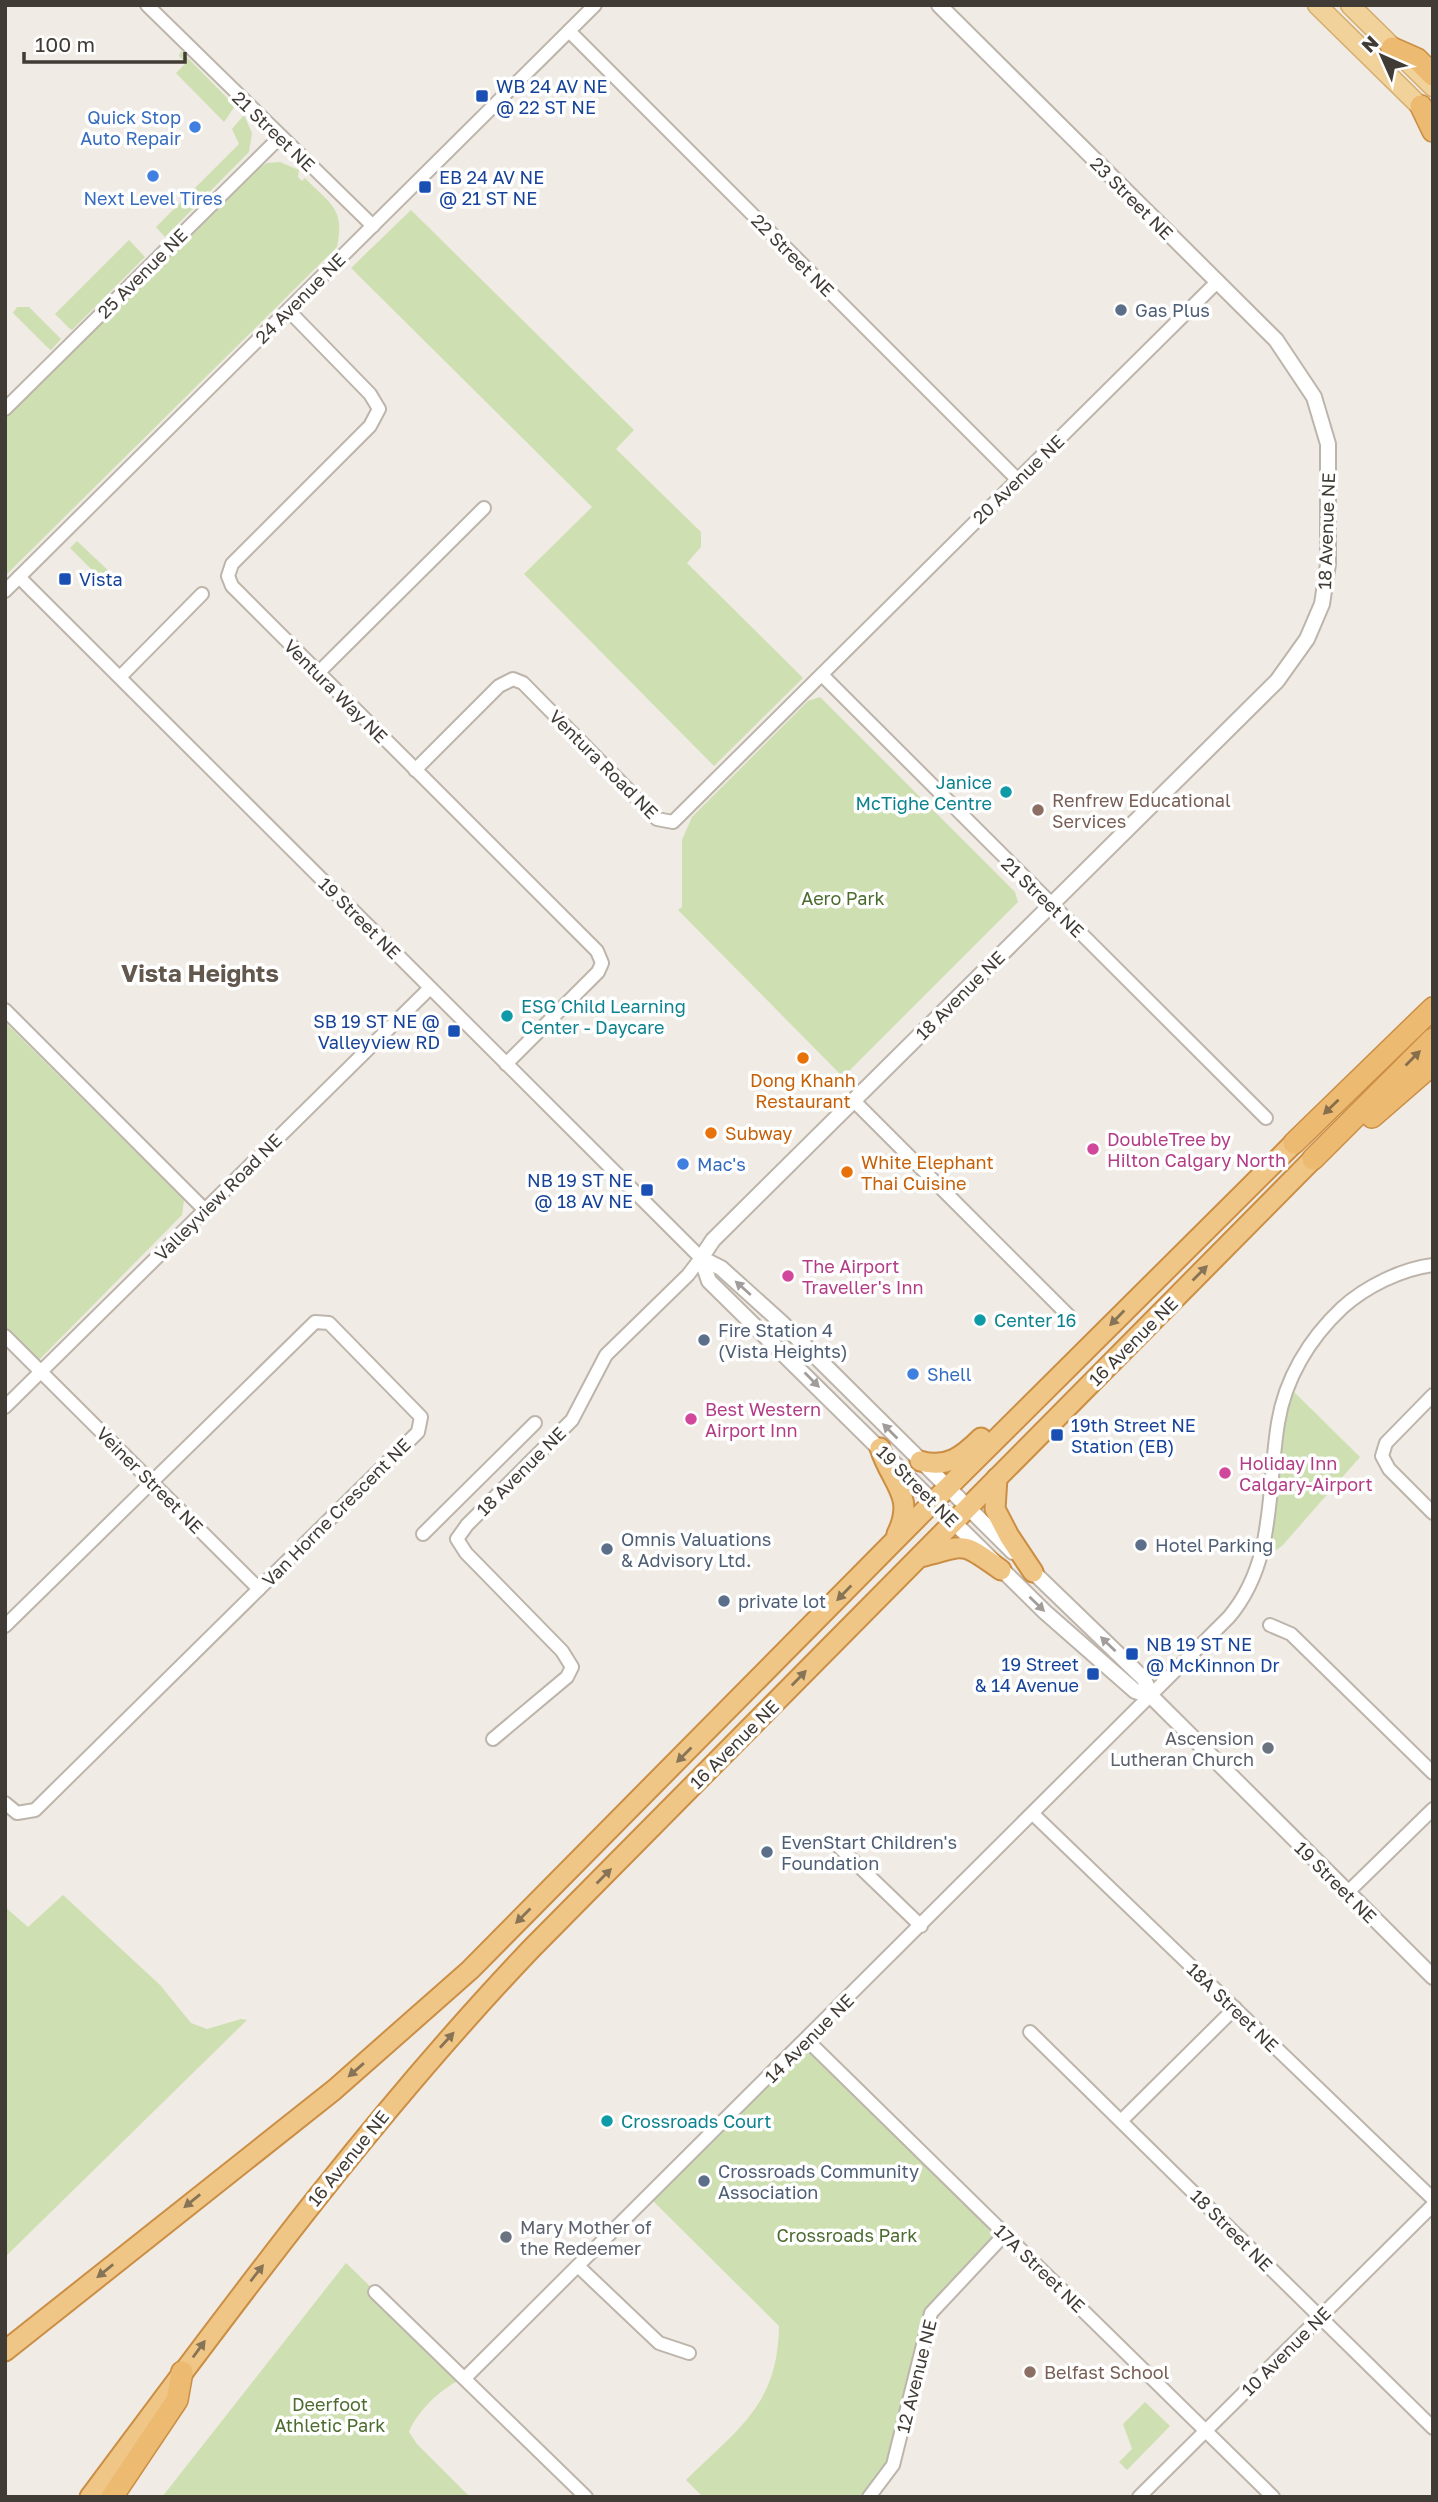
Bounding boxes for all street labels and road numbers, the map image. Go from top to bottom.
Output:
street label: 21 Street NE [228,86,320,176]
street label: 23 Street NE [1086,152,1178,244]
street label: 22 Street NE [747,209,839,301]
street label: 25 Avenue NE [92,223,192,323]
street label: 24 Avenue NE [250,248,350,348]
street label: 20 Avenue NE [968,430,1068,528]
street label: 18 Avenue NE [1313,472,1339,590]
street label: Ventura Way NE [280,635,392,747]
street label: Ventura Road NE [545,705,663,823]
street label: 21 Street NE [997,852,1089,942]
street label: 19 Street NE [315,873,405,963]
street label: 18 Avenue NE [911,946,1009,1044]
street label: Valleyview Road NE [150,1129,286,1265]
street label: 16 Avenue NE [1084,1292,1182,1390]
street label: Veiner Street NE [92,1422,208,1538]
street label: 18 Avenue NE [472,1422,570,1520]
street label: Van Horne Crescent NE [257,1433,415,1591]
street label: 19 Street NE [873,1441,963,1531]
street label: 16 Avenue NE [685,1695,783,1793]
street label: 19 Street NE [1291,1837,1381,1927]
street label: 18A Street NE [1183,1958,1283,2056]
street label: 14 Avenue NE [760,1989,858,2087]
street label: 16 Avenue NE [303,2106,393,2210]
street label: 18 Street NE [1187,2185,1277,2275]
street label: 17A Street NE [990,2219,1090,2317]
street label: 10 Avenue NE [1237,2302,1335,2400]
street label: 12 Avenue NE [891,2317,941,2435]

